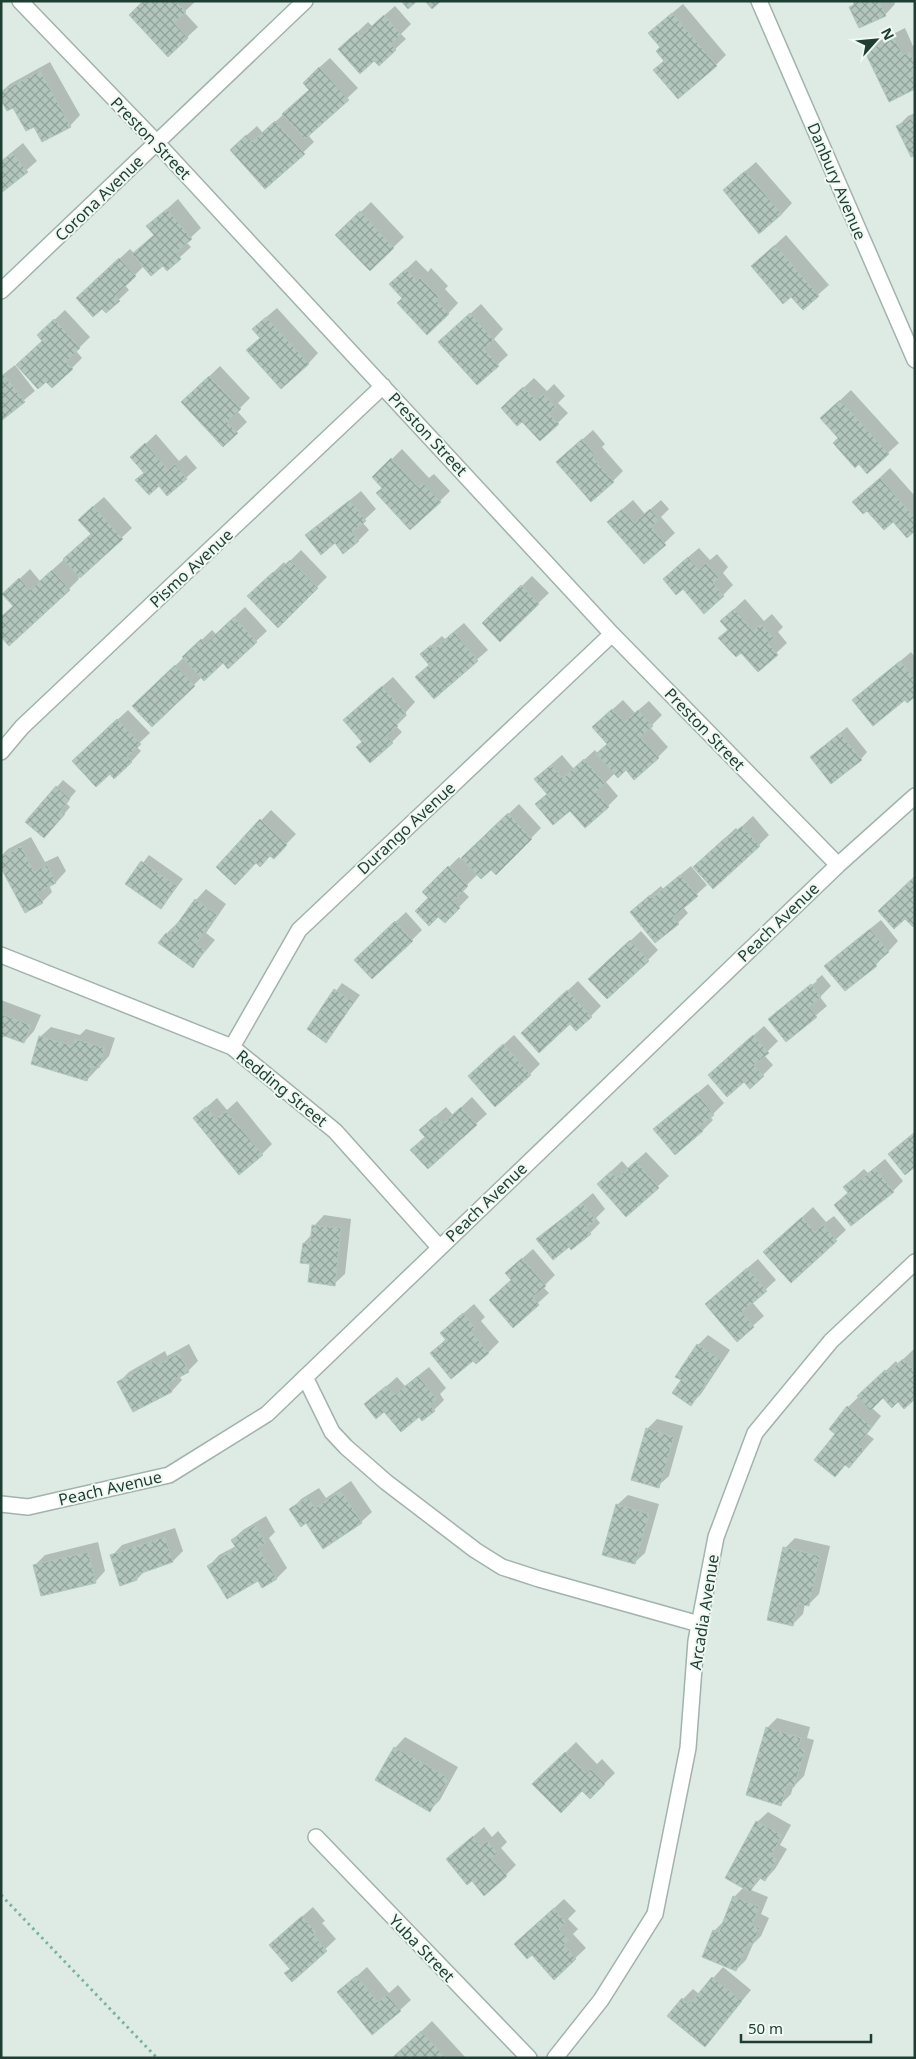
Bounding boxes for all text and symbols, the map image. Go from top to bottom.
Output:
north arrow [851,15,901,65]
text: N [877,24,899,43]
street label: Preston Street [106,92,196,184]
street label: Danbury Avenue [802,119,872,243]
street label: Corona Avenue [50,150,148,246]
street label: Preston Street [384,387,473,481]
street label: Pismo Avenue [145,524,237,612]
street label: Preston Street [660,683,750,775]
street label: Durango Avenue [352,777,460,879]
street label: Peach Avenue [732,877,824,967]
street label: Redding Street [232,1044,332,1132]
street label: Peach Avenue [440,1157,532,1247]
street label: Peach Avenue [56,1465,164,1511]
street label: Arcadia Avenue [684,1553,724,1671]
street label: Yuba Street [384,1909,460,1987]
scale bar [741,2012,871,2044]
text: 50 m [748,2018,783,2038]

